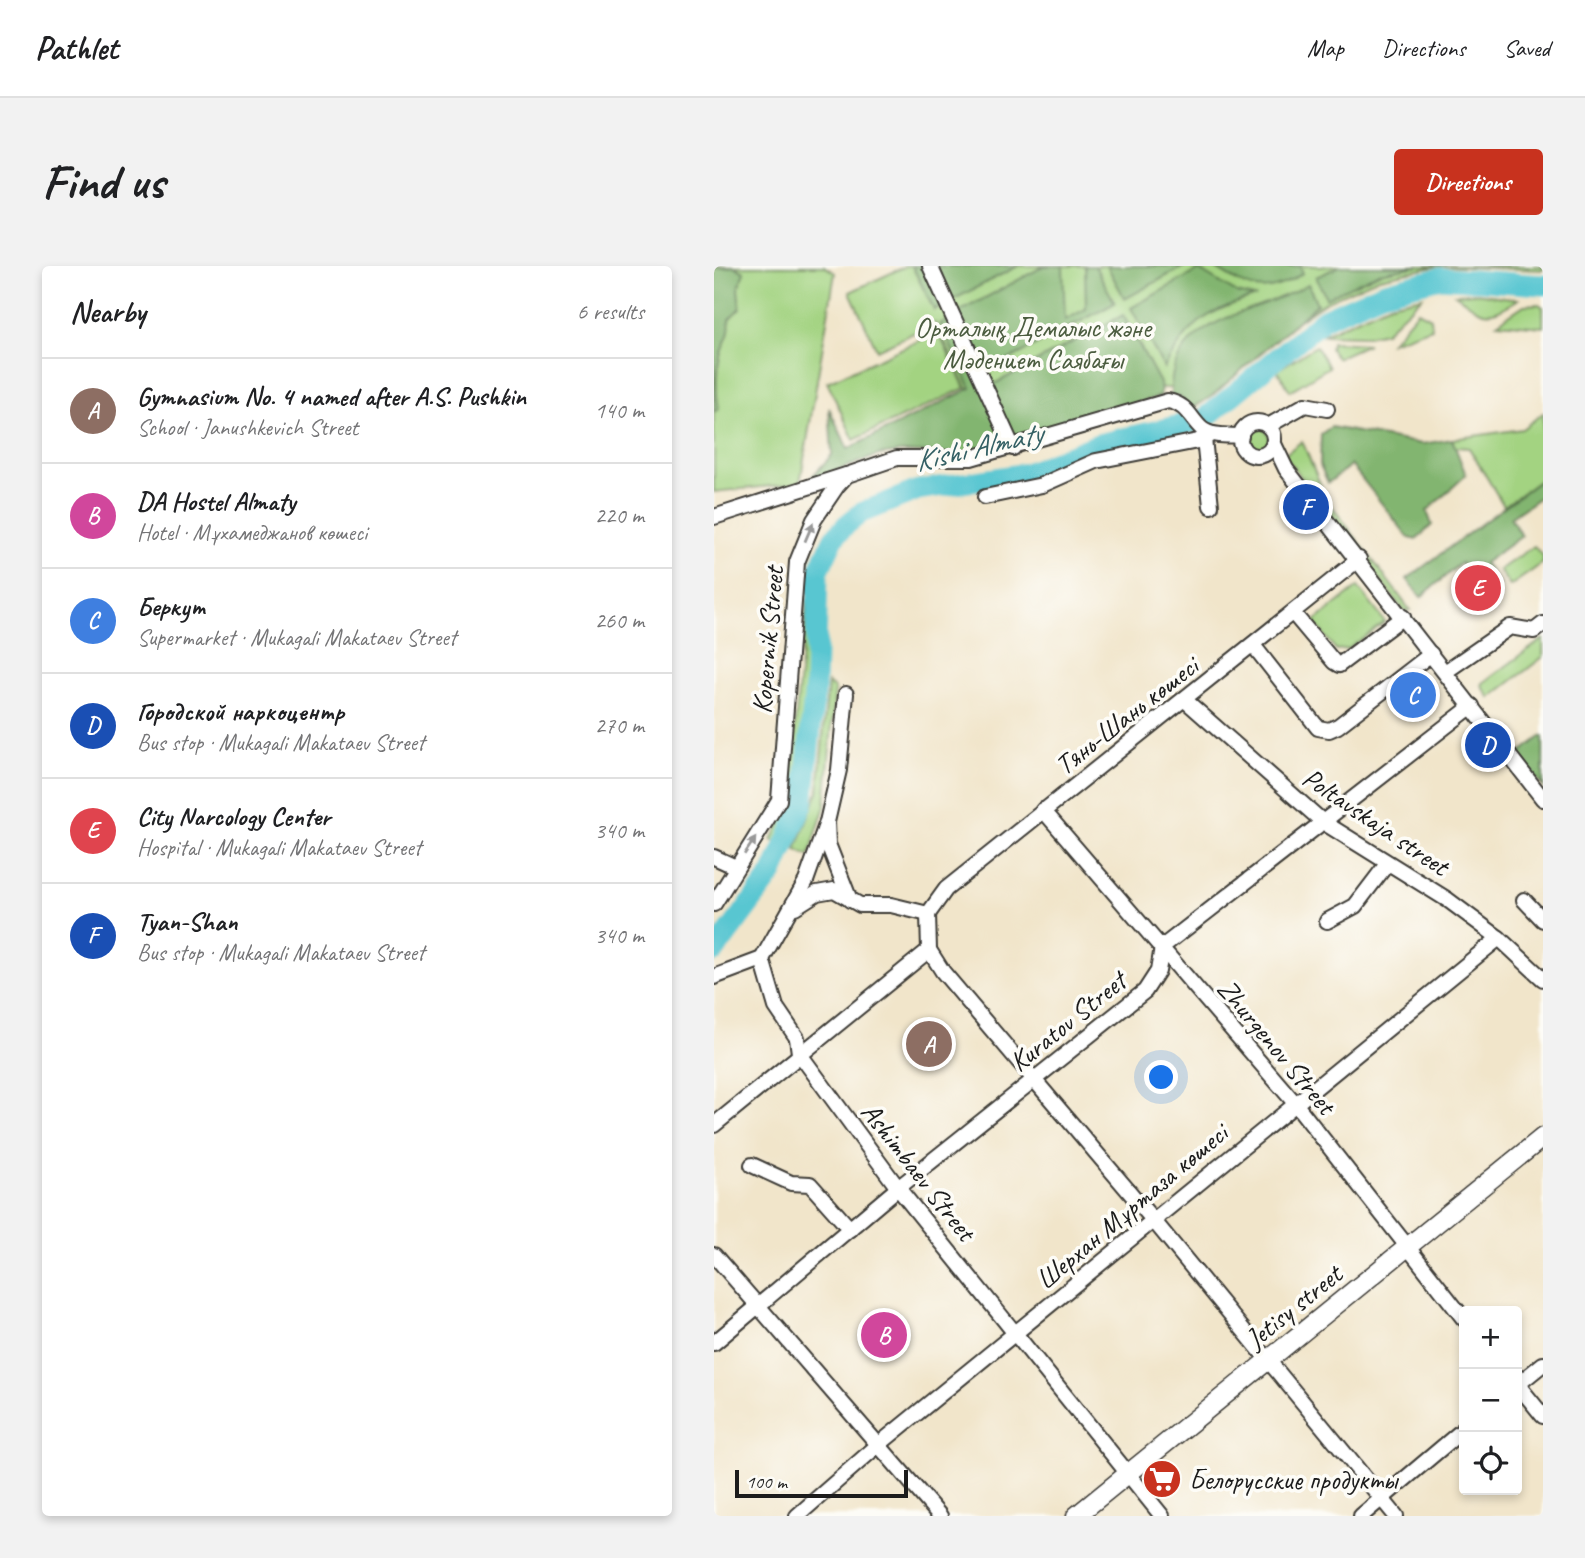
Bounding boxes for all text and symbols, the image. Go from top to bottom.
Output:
text: Pathlet [35,27,118,69]
text: Map [1307,33,1344,63]
text: Directions [1382,33,1465,63]
text: Saved [1503,33,1550,63]
button: Directions [1394,149,1543,215]
text: Find us [42,151,164,213]
text: Nearby [70,293,146,331]
text: 6 results [577,297,644,326]
park label: Орталық Демалыс және Мәдениет Саябағы [915,310,1153,377]
text: Gymnasium No. 4 named after A.S. Pushkin [137,380,526,413]
text: A [87,396,99,425]
text: 140 m [595,396,644,425]
text: School · Janushkevich Street [137,413,358,442]
water label: Kіshі Almaty [911,413,1050,480]
pin: F [1283,481,1329,533]
text: DA Hostel Almaty [137,485,295,518]
text: B [87,501,99,530]
text: 220 m [595,501,644,530]
text: Hotel · Мұхамеджанов көшесі [137,518,367,547]
one-way arrow [804,522,815,543]
street label: Kopernik Street [744,562,792,715]
pin: E [1455,562,1501,614]
text: Беркут [137,590,206,623]
text: C [88,606,98,635]
text: 260 m [595,606,644,635]
text: Supermarket · Mukagali Makataev Street [137,623,456,652]
street label: Тянь-Шань көшесі [1048,646,1208,782]
pin: C [1390,669,1436,721]
text: Городской наркоцентр [137,695,344,728]
text: D [86,711,100,740]
text: 270 m [595,711,644,740]
pin: D [1465,719,1511,771]
text: Bus stop · Mukagali Makataev Street [137,728,425,757]
street label: Poltavskaja street [1296,760,1458,885]
text: City Narcology Center [137,800,330,833]
text: E [87,816,99,845]
text: 340 m [595,816,644,845]
text: Hospital · Mukagali Makataev Street [137,833,421,862]
one-way arrow [743,837,757,855]
text: Tyan-Shan [137,905,237,938]
text: F [88,921,98,950]
text: 340 m [595,921,644,950]
text: Bus stop · Mukagali Makataev Street [137,938,425,967]
street label: Kuratov Street [1002,961,1136,1079]
street label: Zhurgenov Street [1210,971,1345,1123]
pin: A [906,1018,952,1070]
your location [1144,1060,1178,1094]
street label: Ashimbaev Street [854,1095,985,1250]
street label: Шерхан Мұртаза көшесі [1028,1113,1237,1297]
street label: Jetisy street [1236,1255,1351,1357]
map controls [1459,1306,1522,1495]
button: + [1459,1306,1522,1369]
pin: B [861,1309,907,1361]
button: − [1459,1369,1522,1432]
button: locate [1459,1432,1522,1495]
supermarket icon: Белорусские продукты [1141,1458,1183,1500]
place label: Белорусские продукты [1189,1462,1399,1497]
scale bar [735,1467,908,1499]
text: 100 m [746,1470,787,1494]

